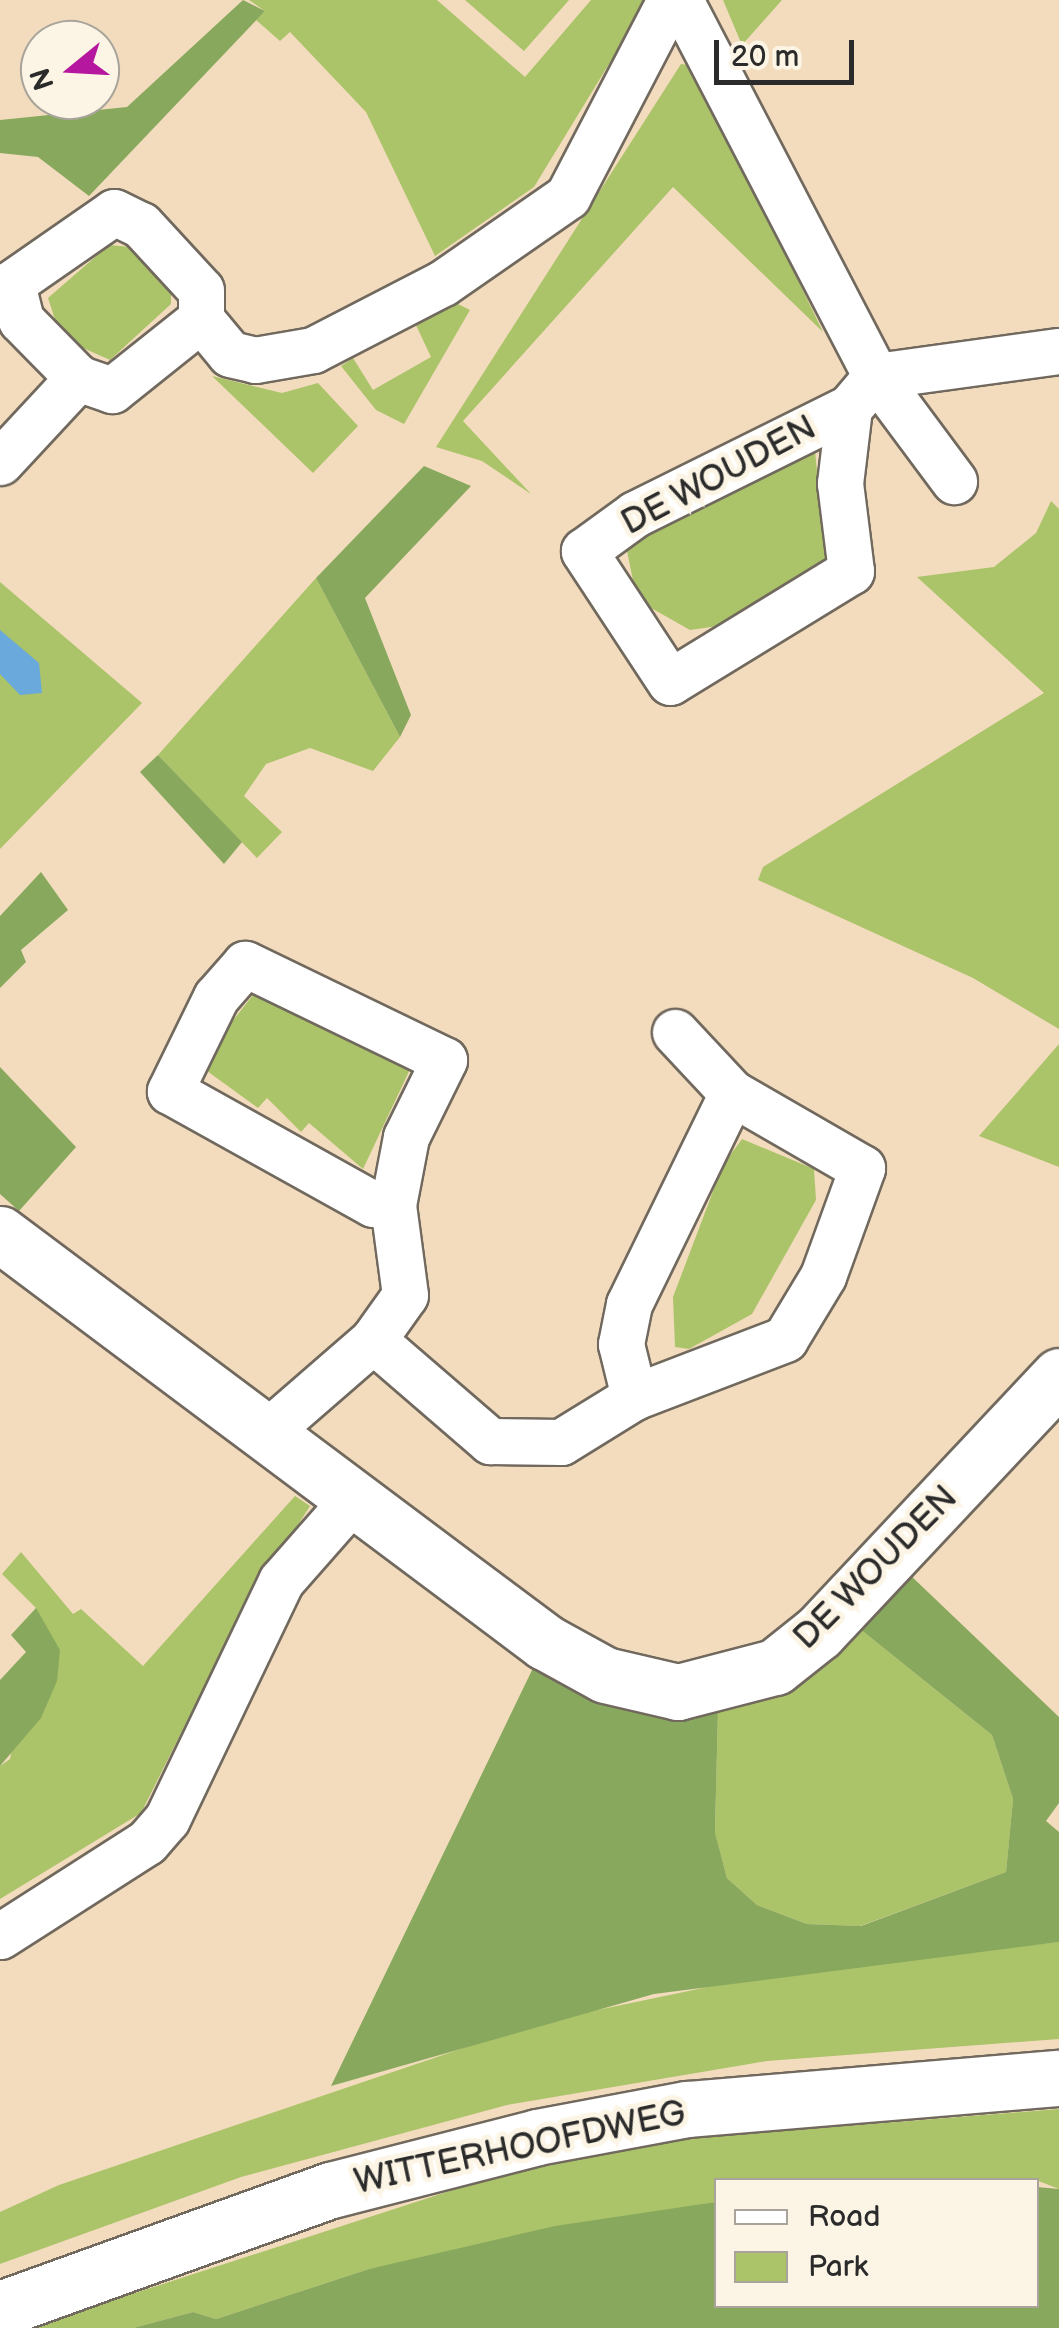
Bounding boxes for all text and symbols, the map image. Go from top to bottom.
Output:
north arrow [20,20,120,120]
scale bar [719,20,859,82]
text: 20 m [731,39,799,75]
text: N [24,64,62,94]
street label: DE WOUDEN [614,407,824,545]
street label: DE WOUDEN [785,1477,967,1659]
street label: WITTERHOOFDWEG [351,2092,689,2204]
legend [714,2178,1039,2308]
text: Road [808,2199,881,2235]
text: Park [808,2249,868,2285]

